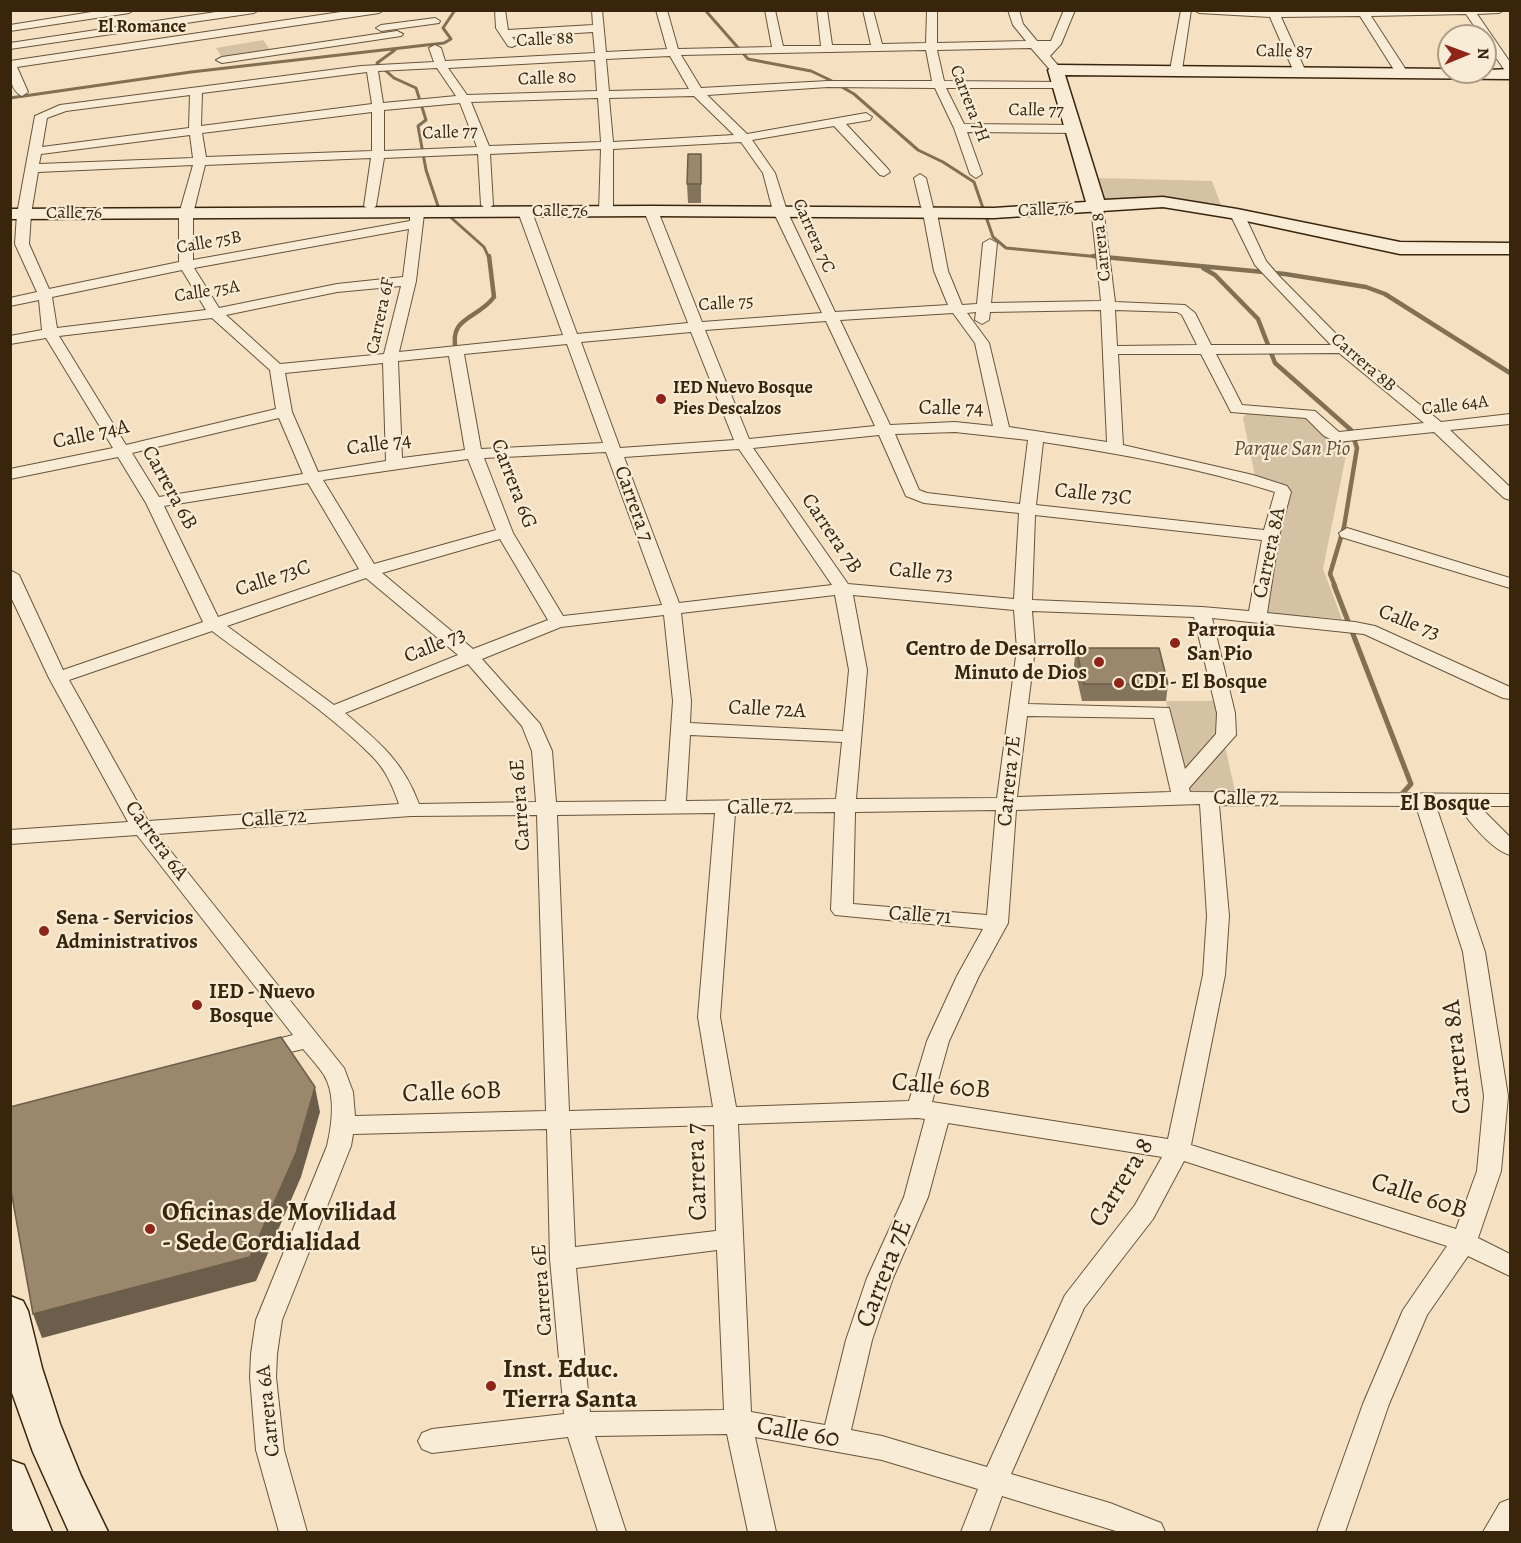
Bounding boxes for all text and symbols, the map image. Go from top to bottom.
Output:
district label: El Romance [98,17,186,39]
north arrow [1437,24,1497,84]
street label: Calle 88 [516,28,574,52]
street label: Calle 87 [1256,41,1312,63]
text: N [1472,48,1494,60]
street label: Carrera 7H [944,62,994,146]
street label: Calle 80 [517,67,577,91]
street label: Calle 77 [1008,100,1064,122]
street label: Calle 77 [422,121,478,145]
street label: Carrera 7C [787,196,839,276]
street label: Calle 76 [1018,198,1074,222]
street label: Calle 76 [532,201,588,223]
street label: Calle 76 [46,203,102,225]
street label: Carrera 8 [1088,212,1116,282]
street label: Calle 75B [175,227,243,259]
street label: Calle 75A [173,276,241,308]
street label: Carrera 6F [362,276,400,356]
street label: Calle 75 [698,291,754,317]
street label: Carrera 8B [1326,329,1400,397]
place label: IED Nuevo Bosque Pies Descalzos [673,378,813,420]
street label: Calle 64A [1420,391,1490,421]
marker: IED Nuevo Bosque Pies Descalzos [654,392,668,406]
street label: Calle 74 [918,396,984,422]
street label: Calle 74A [51,415,131,455]
street label: Calle 74 [345,428,413,462]
street label: Carrera 6G [484,436,542,532]
park label: Parque San Pio [1234,437,1350,463]
street label: Carrera 6B [136,442,202,534]
street label: Carrera 7 [608,463,658,545]
street label: Calle 73C [1053,478,1133,512]
street label: Carrera 7B [795,489,867,579]
street label: Carrera 8A [1248,505,1292,601]
street label: Calle 73C [232,555,314,603]
street label: Calle 73 [888,558,954,588]
street label: Calle 73 [1374,599,1444,647]
place label: Parroquia San Pio [1187,618,1275,668]
street label: Calle 73 [400,622,470,670]
marker: Parroquia San Pio [1168,636,1182,650]
place label: Centro de Desarrollo Minuto de Dios [906,637,1087,687]
marker: Centro de Desarrollo Minuto de Dios [1092,655,1106,669]
place label: CDI - El Bosque [1131,670,1267,696]
marker: CDI - El Bosque [1112,676,1126,690]
street label: Calle 72A [727,695,807,725]
street label: Carrera 7E [993,734,1027,828]
street label: Carrera 6E [505,758,537,852]
street label: Calle 72 [1213,786,1279,812]
district label: El Bosque [1400,792,1490,818]
street label: Calle 72 [727,795,793,821]
street label: Carrera 6A [119,796,193,886]
street label: Calle 72 [240,804,308,834]
street label: Calle 71 [888,901,952,931]
place label: Sena - Servicios Administrativos [56,906,198,956]
marker: Sena - Servicios Administrativos [37,924,51,938]
place label: IED - Nuevo Bosque [209,980,315,1030]
marker: IED - Nuevo Bosque [190,998,204,1012]
street label: Carrera 8A [1437,998,1479,1116]
street label: Calle 60B [890,1067,992,1107]
street label: Calle 60B [402,1076,502,1110]
street label: Carrera 7 [681,1123,715,1221]
street label: Carrera 8 [1082,1133,1162,1233]
street label: Calle 60B [1367,1167,1471,1227]
place label: Oficinas de Movilidad - Sede Cordialidad [162,1198,396,1260]
street label: Carrera 7E [850,1216,920,1332]
marker: Oficinas de Movilidad - Sede Cordialidad [143,1222,157,1236]
street label: Carrera 6E [527,1243,559,1337]
place label: Inst. Educ. Tierra Santa [503,1355,637,1416]
street label: Carrera 6A [252,1364,286,1458]
marker: Inst. Educ. Tierra Santa [484,1379,498,1393]
street label: Calle 60 [754,1410,842,1456]

